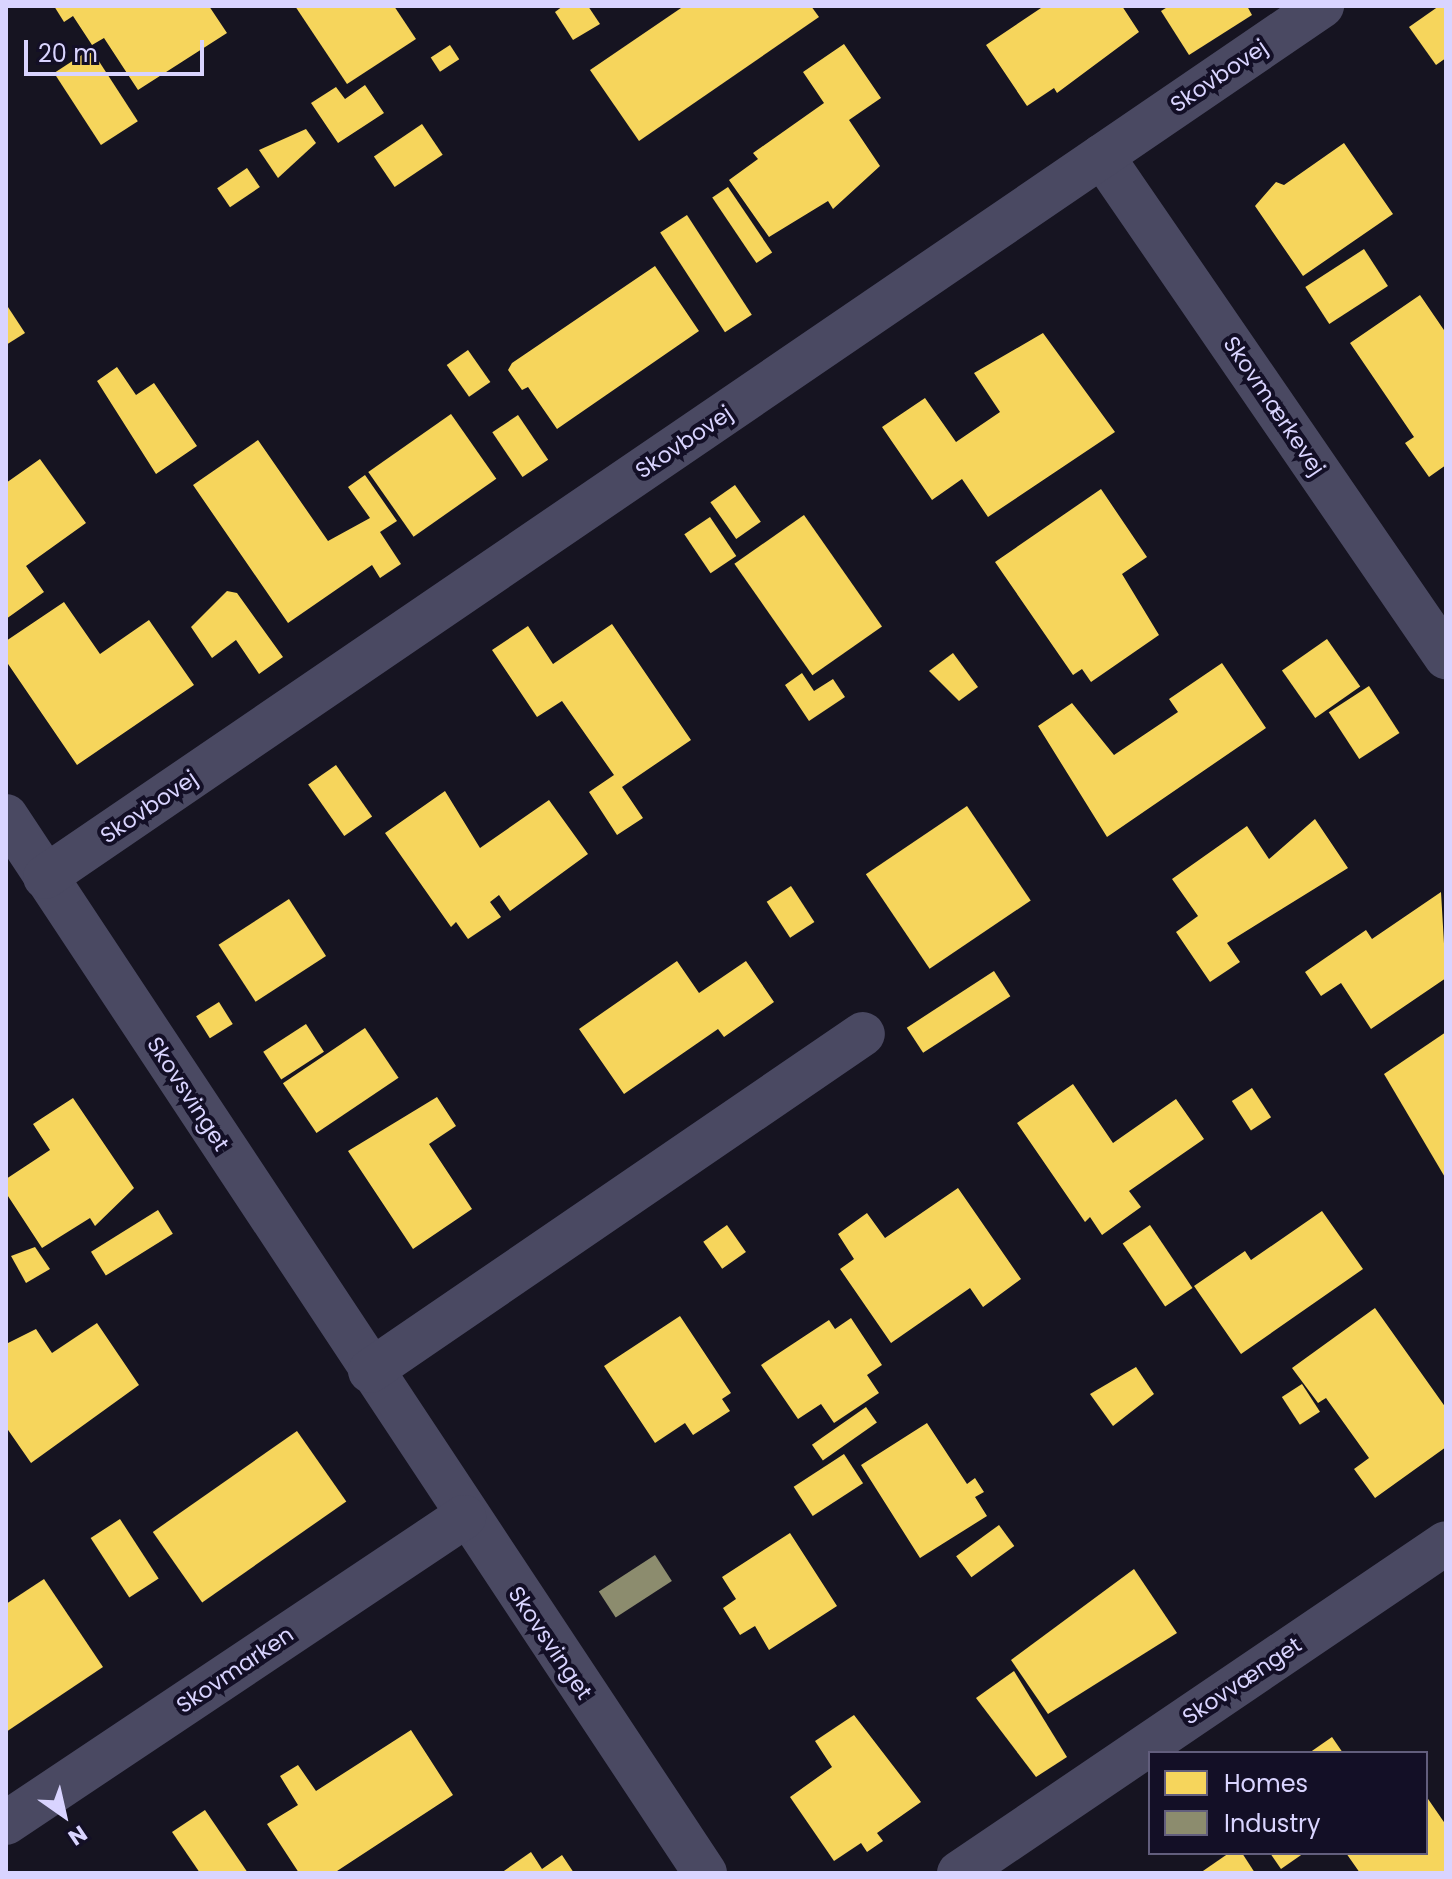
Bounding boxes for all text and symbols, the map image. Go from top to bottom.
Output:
scale bar [28,24,208,74]
street label: Skovbovej [1166,34,1272,118]
text: 20 m [38,37,98,70]
street label: Skovmærkevej [1218,331,1330,481]
street label: Skovbovej [631,400,737,484]
street label: Skovbovej [96,765,202,849]
street label: Skovsvinget [141,1032,235,1156]
street label: Skovsvinget [503,1582,597,1704]
street label: Skovmarken [171,1621,299,1719]
street label: Skovvænget [1178,1632,1306,1730]
legend [1148,1751,1428,1855]
text: Homes [1224,1767,1308,1800]
north arrow [24,1775,104,1855]
text: Industry [1224,1807,1321,1840]
text: N [62,1818,93,1853]

